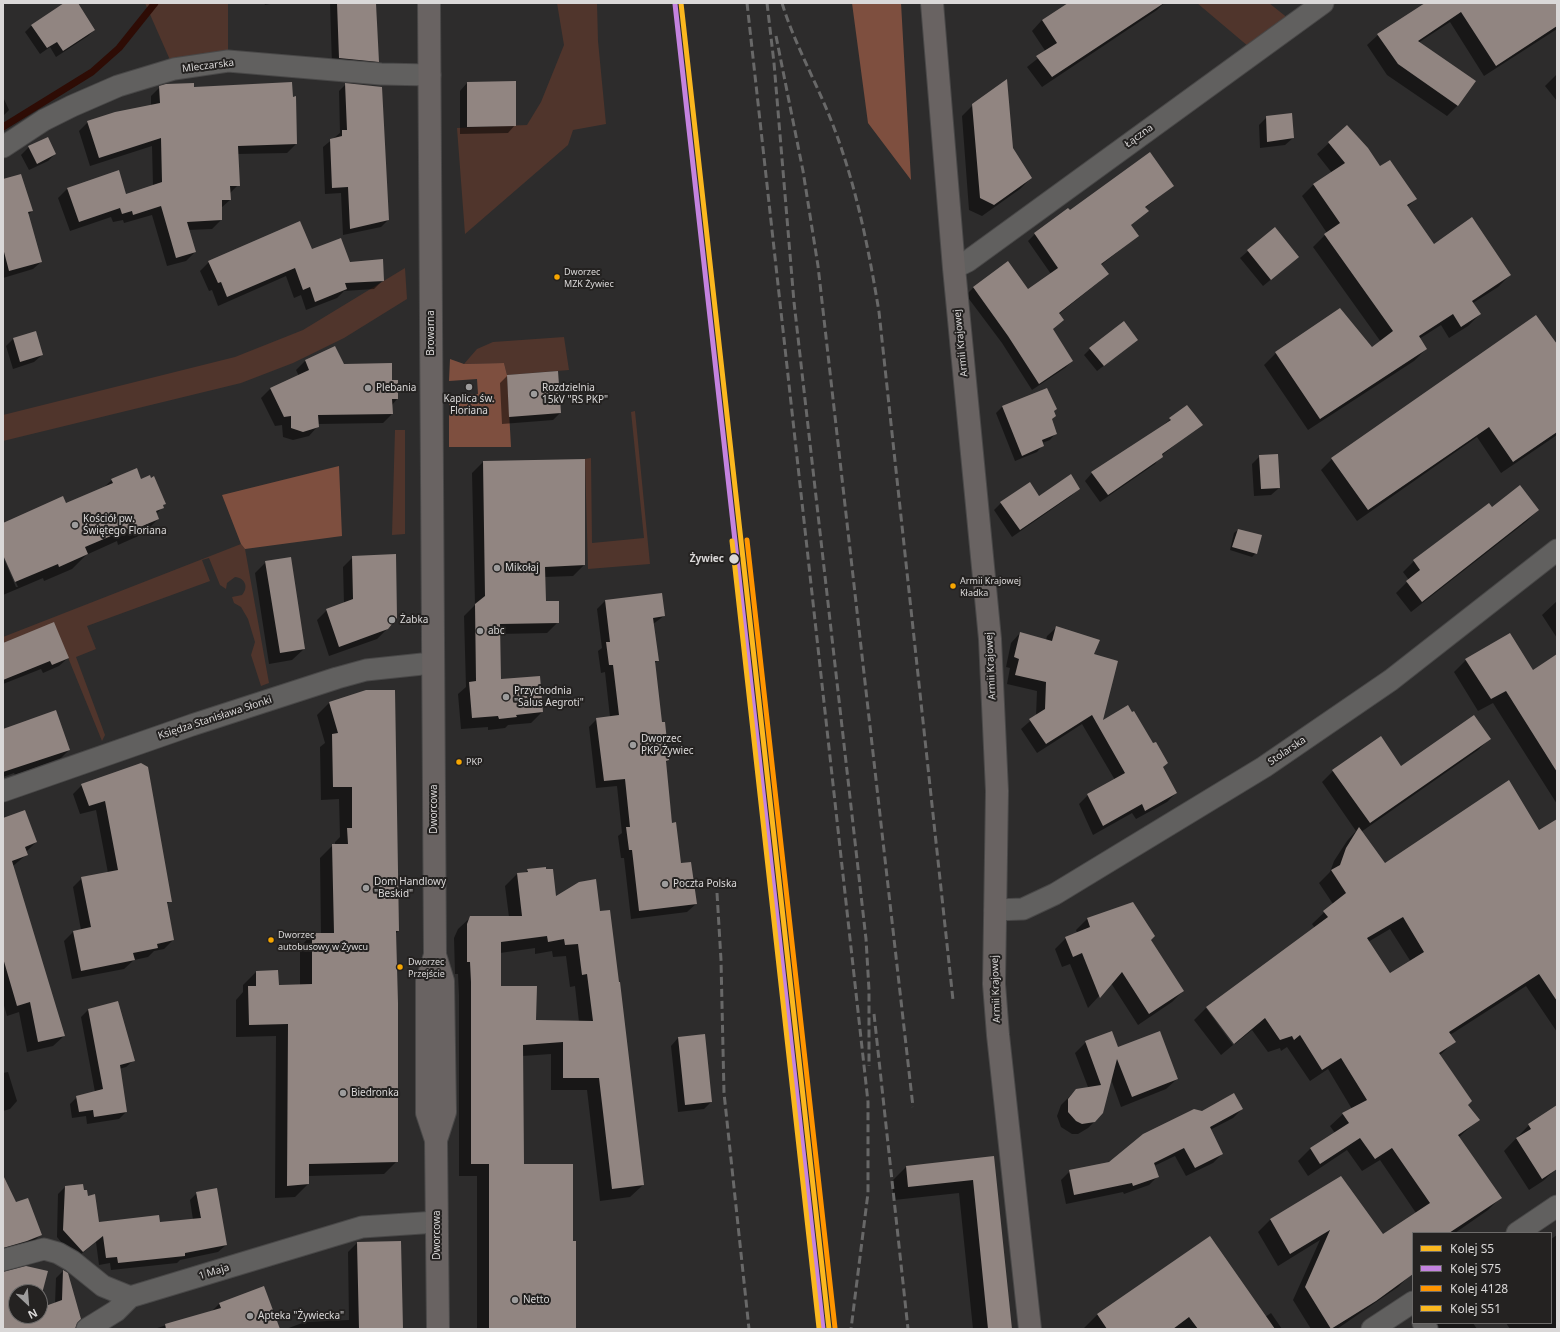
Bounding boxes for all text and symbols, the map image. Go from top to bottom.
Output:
street label: Mleczarska [181,57,235,75]
street label: Łączna [1122,122,1156,150]
place label: Dworzec MZK Żywiec [564,267,614,288]
marker: Dworzec MZK Żywiec [552,272,562,282]
street label: Armii Krajowej [951,309,971,377]
street label: Browarna [425,310,437,356]
place label: Plebania [376,382,416,394]
marker: Kaplica św. Floriana [464,382,474,392]
place label: Rozdzielnia 15kV "RS PKP" [542,382,608,406]
marker: Plebania [363,383,373,393]
marker: Rozdzielnia 15kV "RS PKP" [529,389,539,399]
place label: Kaplica św. Floriana [443,393,495,416]
place label: Kościół pw. Świętego Floriana [83,513,167,536]
marker: Kościół pw. Świętego Floriana [70,520,80,530]
marker: Żywiec [727,552,741,566]
place label: Żywiec [690,553,724,565]
place label: Mikołaj [505,562,539,574]
marker: Mikołaj [492,563,502,573]
place label: Armii Krajowej Kładka [960,576,1021,597]
marker: Armii Krajowej Kładka [948,581,958,591]
place label: Żabka [400,614,428,626]
marker: Żabka [387,615,397,625]
place label: abc [488,625,505,637]
marker: abc [475,626,485,636]
street label: Armii Krajowej [983,632,999,700]
place label: Przychodnia "Salus Aegroti" [514,685,584,708]
marker: Przychodnia "Salus Aegroti" [501,692,511,702]
street label: Księdza Stanisława Słonki [157,694,273,742]
place label: Dworzec PKP Żywiec [641,733,694,756]
street label: Stolarska [1266,734,1308,768]
marker: Dworzec PKP Żywiec [628,740,638,750]
marker: PKP [454,757,464,767]
place label: PKP [466,757,482,767]
street label: Dworcowa [428,784,440,834]
place label: Dom Handlowy "Beskid" [374,876,446,900]
place label: Poczta Polska [673,878,737,890]
marker: Poczta Polska [660,879,670,889]
marker: Dom Handlowy "Beskid" [361,883,371,893]
place label: Dworzec autobusowy w Żywcu [278,930,368,951]
marker: Dworzec autobusowy w Żywcu [266,935,276,945]
street label: Armii Krajowej [989,955,1003,1023]
place label: Dworzec Przejście [408,957,445,978]
marker: Dworzec Przejście [395,962,405,972]
place label: Biedronka [351,1087,399,1099]
marker: Biedronka [338,1088,348,1098]
street label: Dworcowa [431,1210,443,1260]
legend [1412,1232,1552,1324]
text: Kolej S5 [1450,1240,1494,1257]
text: Kolej S75 [1450,1260,1501,1277]
street label: 1 Maja [197,1262,231,1282]
text: Kolej 4128 [1450,1280,1508,1297]
north arrow [8,1284,48,1324]
place label: Netto [523,1294,550,1306]
marker: Netto [510,1295,520,1305]
text: Kolej S51 [1450,1300,1501,1317]
text: N [26,1306,40,1323]
place label: Apteka "Żywiecka" [258,1310,344,1322]
marker: Apteka "Żywiecka" [245,1311,255,1321]

